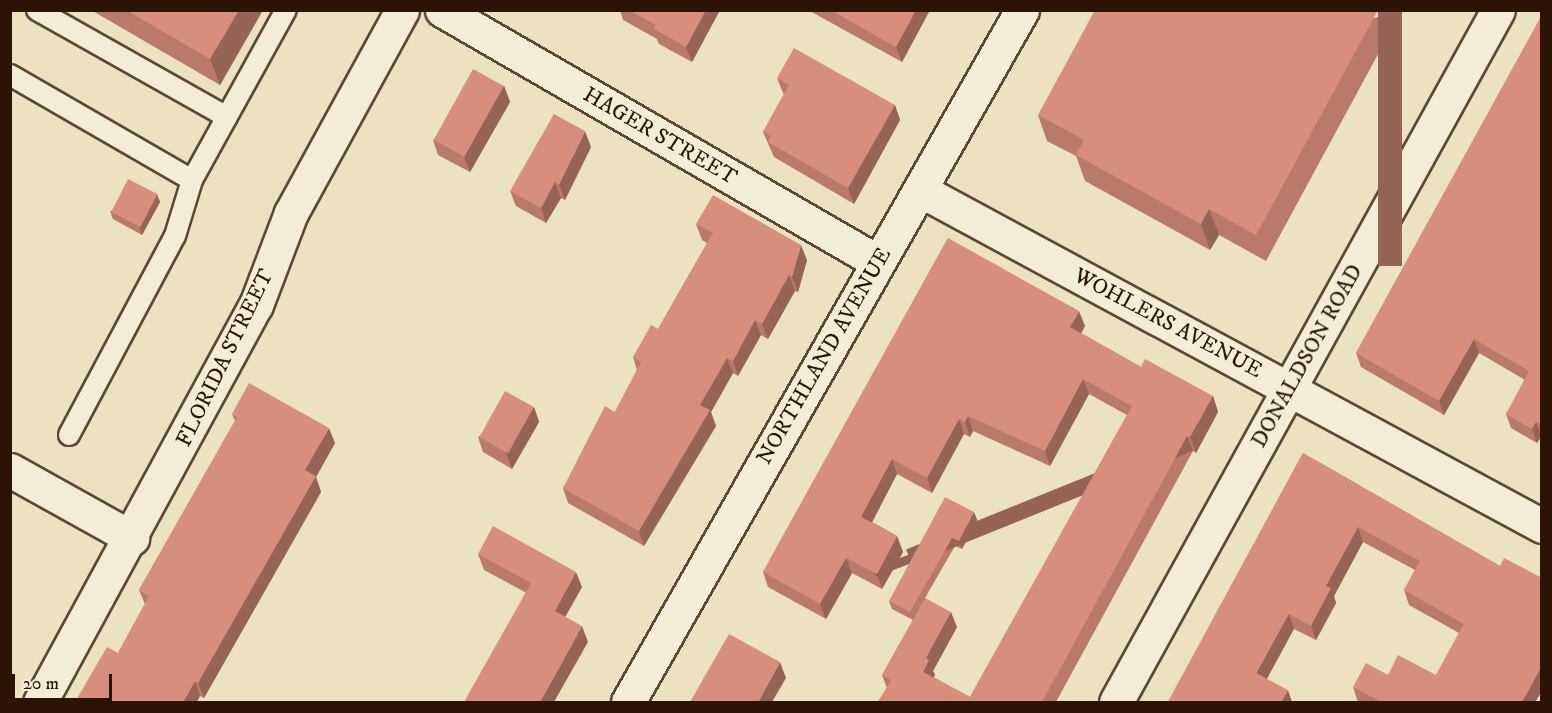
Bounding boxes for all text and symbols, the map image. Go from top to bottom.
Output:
street label: HAGER STREET [578,81,742,191]
street label: NORTHLAND AVENUE [751,243,897,469]
street label: DONALDSON ROAD [1246,260,1368,452]
street label: WOHLERS AVENUE [1069,262,1267,384]
street label: FLORIDA STREET [171,265,279,451]
scale bar [15,662,116,700]
text: 20 m [23,673,59,695]

